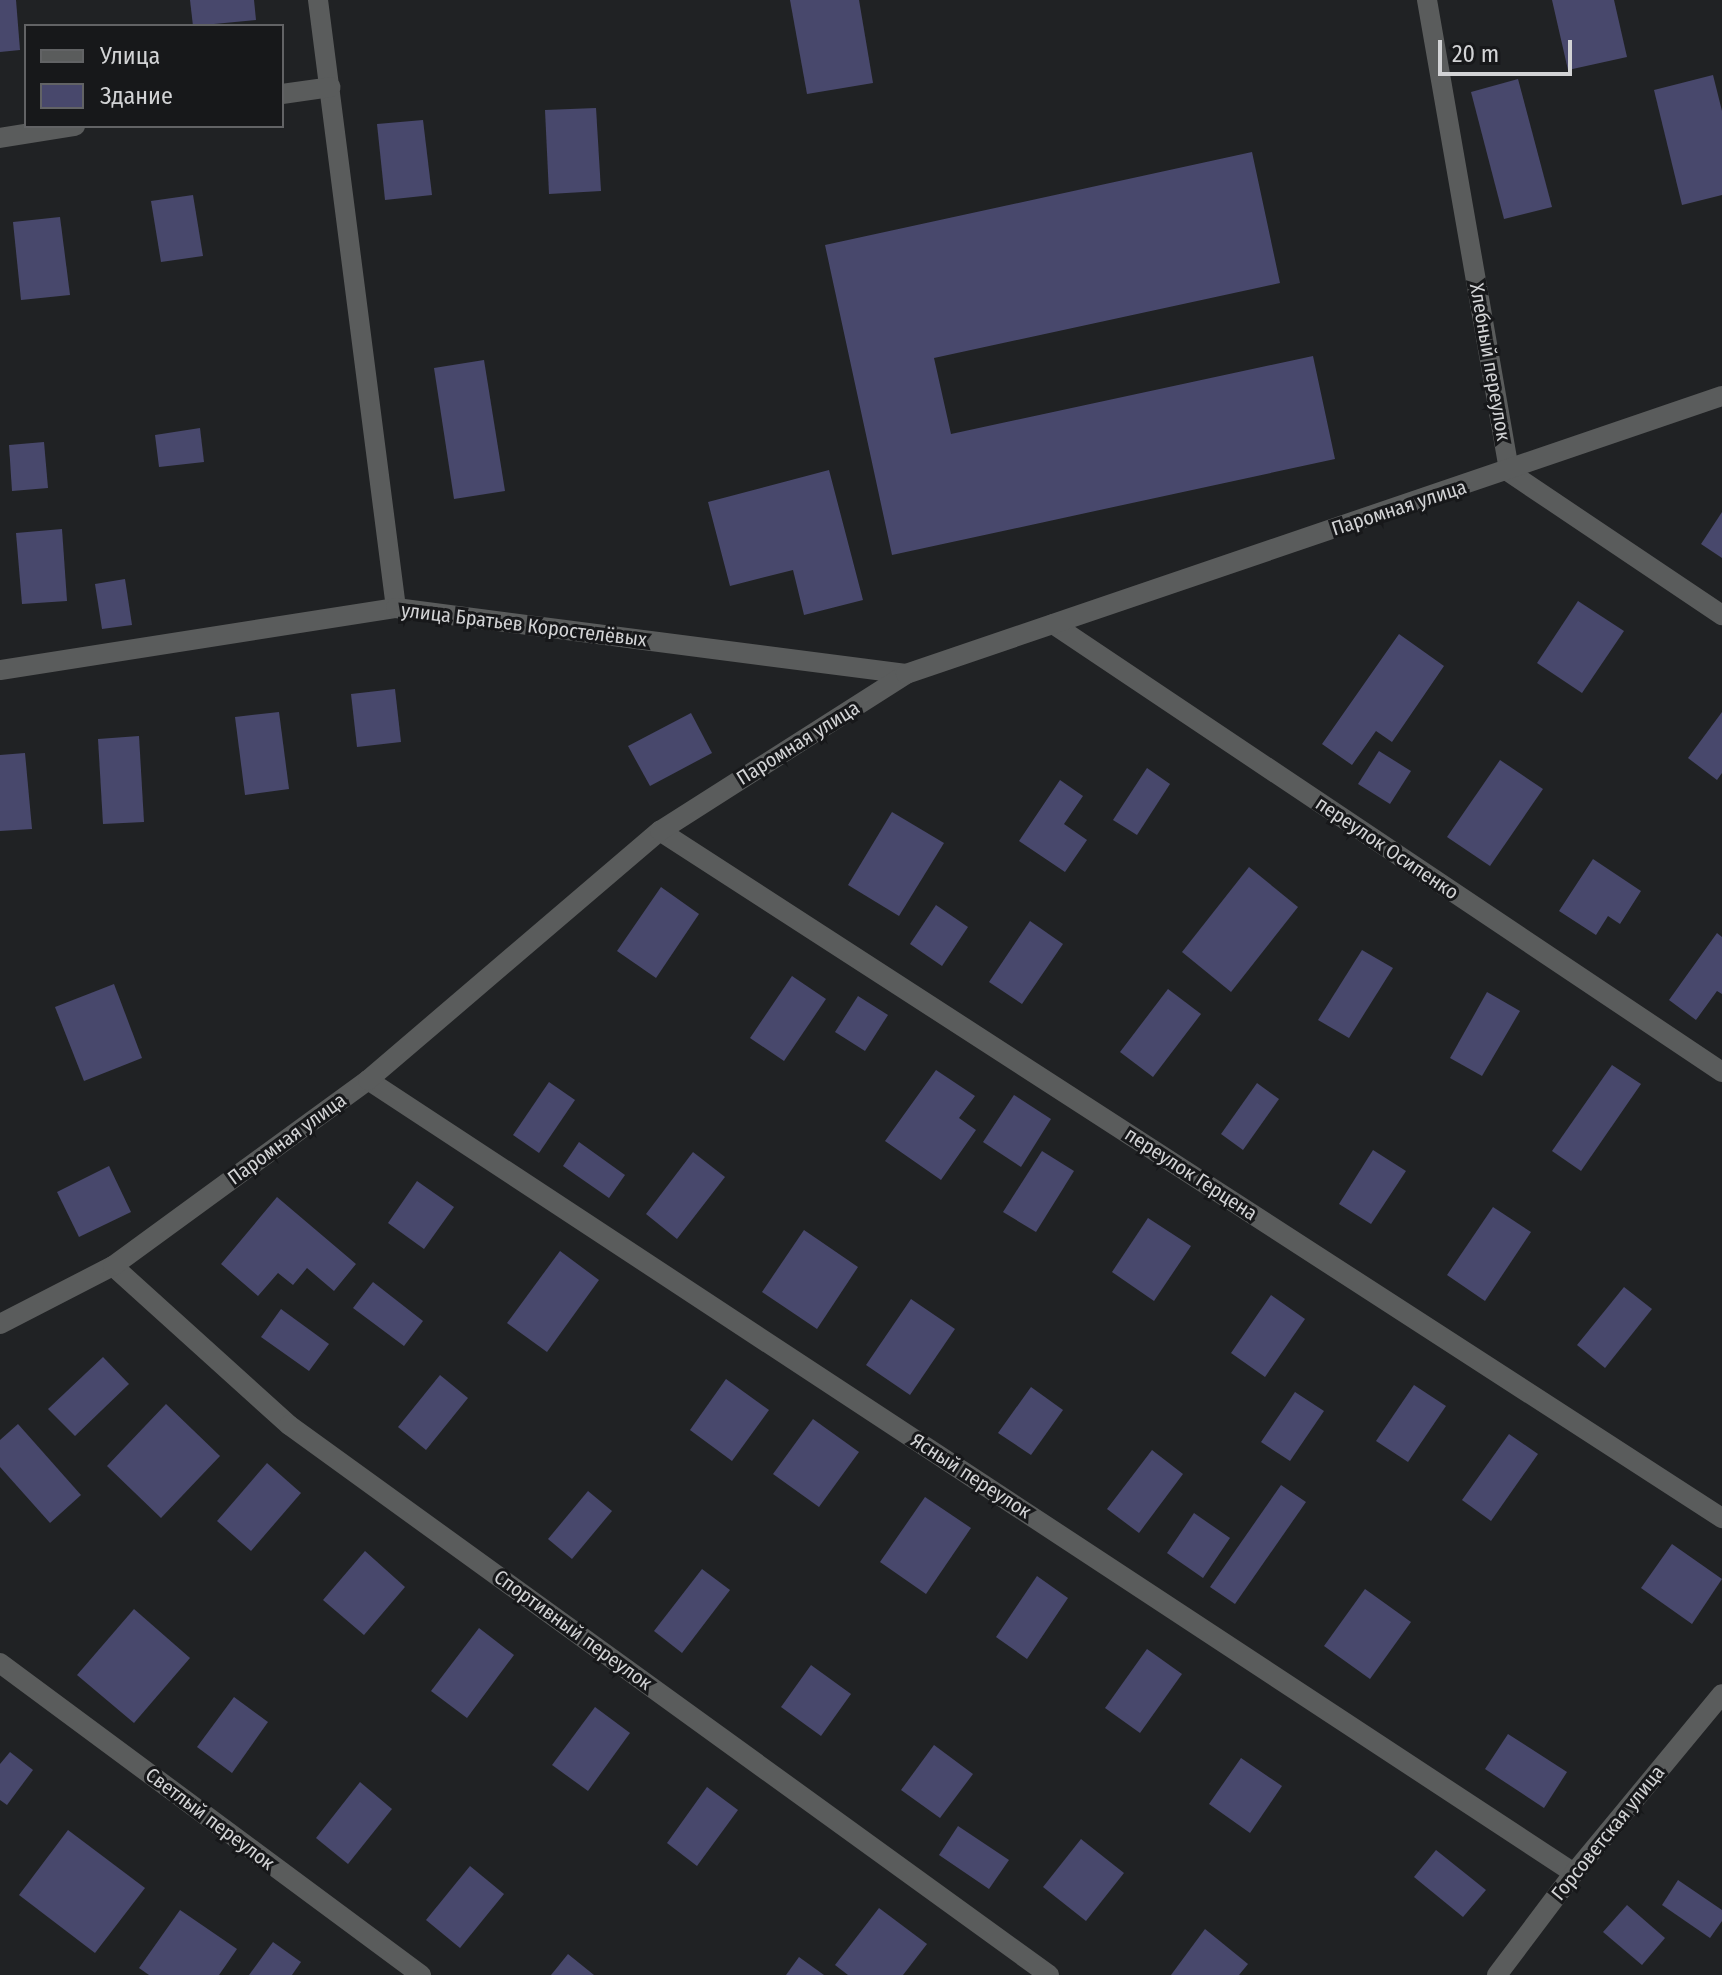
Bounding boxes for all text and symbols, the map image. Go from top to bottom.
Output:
legend [24,24,284,128]
scale bar [1442,24,1576,74]
text: 20 m [1452,40,1499,68]
text: Улица [100,42,160,70]
text: Здание [100,82,173,110]
street label: Хлебный переулок [1464,281,1516,443]
street label: Паромная улица [1329,475,1469,541]
street label: улица Братьев Коростелёвых [400,598,648,652]
street label: Паромная улица [732,696,864,790]
street label: переулок Осипенко [1311,791,1463,905]
street label: Паромная улица [223,1088,351,1190]
street label: переулок Герцена [1120,1122,1262,1226]
street label: Ясный переулок [906,1428,1036,1524]
street label: Спортивный переулок [489,1565,657,1695]
street label: Горсоветская улица [1546,1761,1670,1905]
street label: Светлый переулок [141,1763,279,1875]

